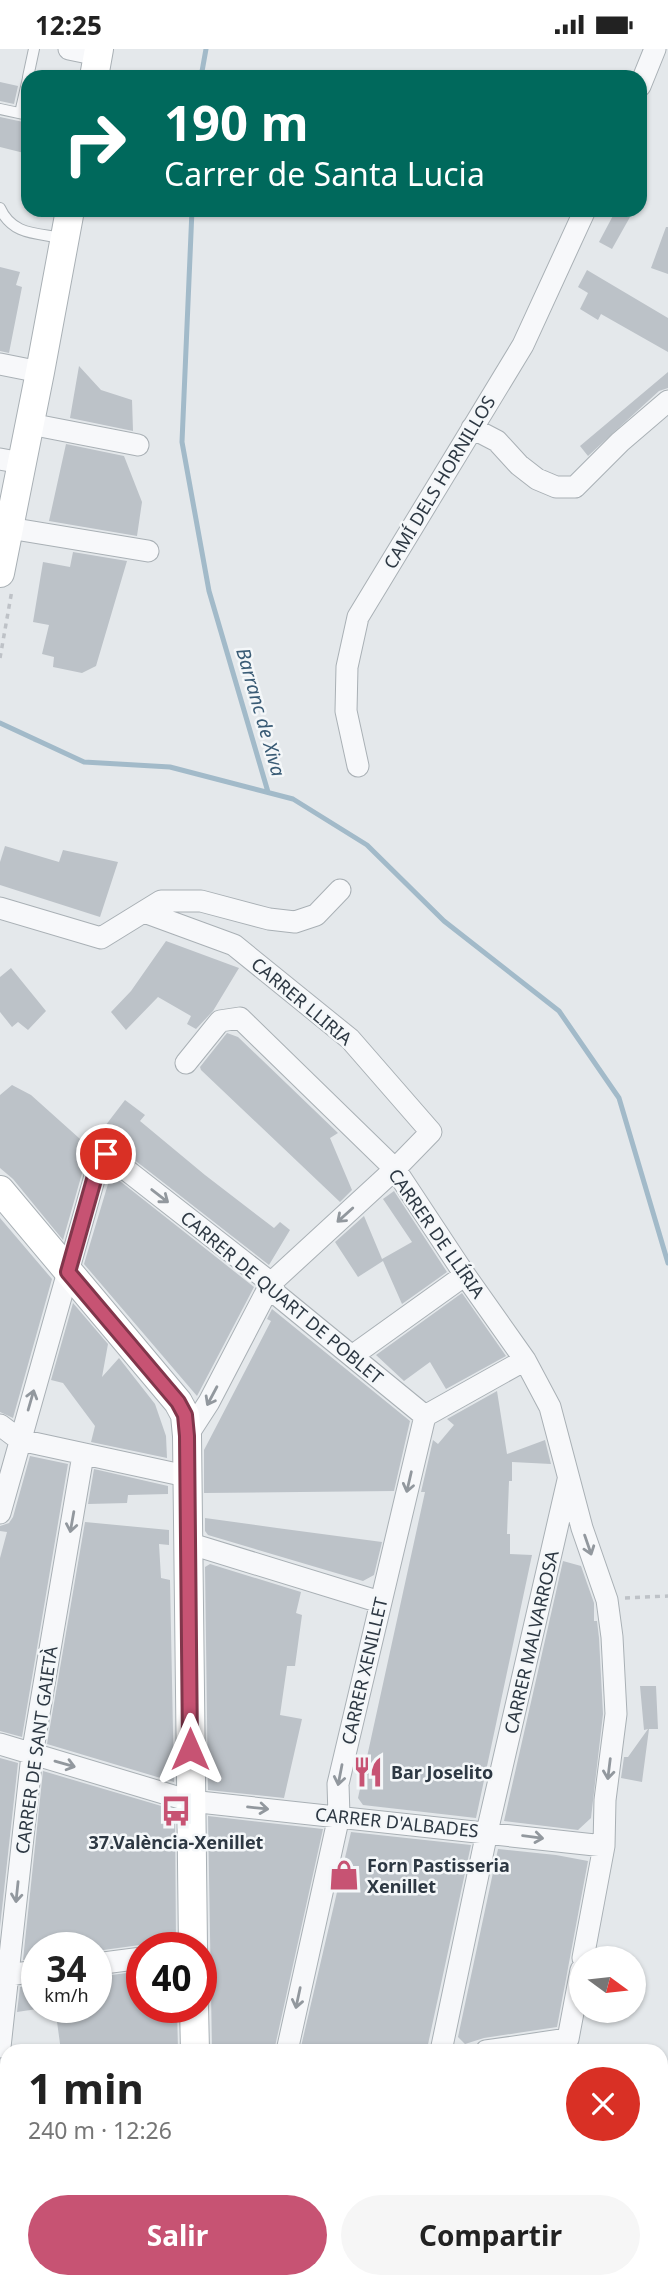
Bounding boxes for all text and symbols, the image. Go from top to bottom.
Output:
text: 12:25 [35,7,102,43]
text: 190 m [164,89,309,155]
icon: right [49,98,140,189]
text: Carrer de Santa Lucia [164,152,485,195]
street label: CAMÍ DELS HORNILLOS [378,391,500,573]
water label: Barranc de Xiva [230,645,292,779]
street label: CARRER LLIRIA [246,952,358,1051]
pin [76,1124,136,1184]
icon: arrive [87,1135,125,1173]
street label: CARRER DE LLÍRIA [383,1164,491,1303]
one-way arrow [150,1188,168,1203]
street label: CARRER DE QUART DE POBLET [176,1205,388,1389]
one-way arrow [337,1207,354,1224]
one-way arrow [205,1385,219,1405]
one-way arrow [26,1389,39,1411]
one-way arrow [402,1470,415,1493]
one-way arrow [65,1510,78,1533]
one-way arrow [583,1534,595,1556]
street label: CARRER MALVARROSA [498,1547,564,1736]
street label: CARRER XENILLET [335,1595,393,1747]
street label: CARRER DE SANT GAIETÀ [10,1644,63,1856]
position arrow [153,1712,227,1786]
restaurant icon: Bar Joselito [351,1755,385,1789]
one-way arrow [602,1757,615,1780]
one-way arrow [54,1759,76,1772]
place label: Bar Joselito [391,1760,493,1784]
one-way arrow [333,1763,347,1786]
bus stop icon: 37.València-Xenillet [159,1794,193,1828]
street label: CARRER D'ALBADES [314,1801,480,1843]
one-way arrow [246,1802,268,1815]
place label: 37.València-Xenillet [89,1830,264,1854]
one-way arrow [521,1831,543,1844]
place label: Forn Pastisseria Xenillet [367,1853,510,1898]
shop icon: Forn Pastisseria Xenillet [327,1858,361,1892]
one-way arrow [10,1881,23,1903]
speed limit sign: 40 [126,1932,217,2023]
text: 34 [46,1945,87,1992]
north arrow [569,1946,646,2023]
map controls [569,1946,646,2023]
text: km/h [44,1983,89,2007]
one-way arrow [291,1986,305,2009]
text: 1 min [28,2059,144,2116]
button: close [566,2067,640,2141]
text: 240 m · 12:26 [28,2114,172,2146]
button: Salir [28,2195,327,2275]
button: Compartir [341,2195,640,2275]

